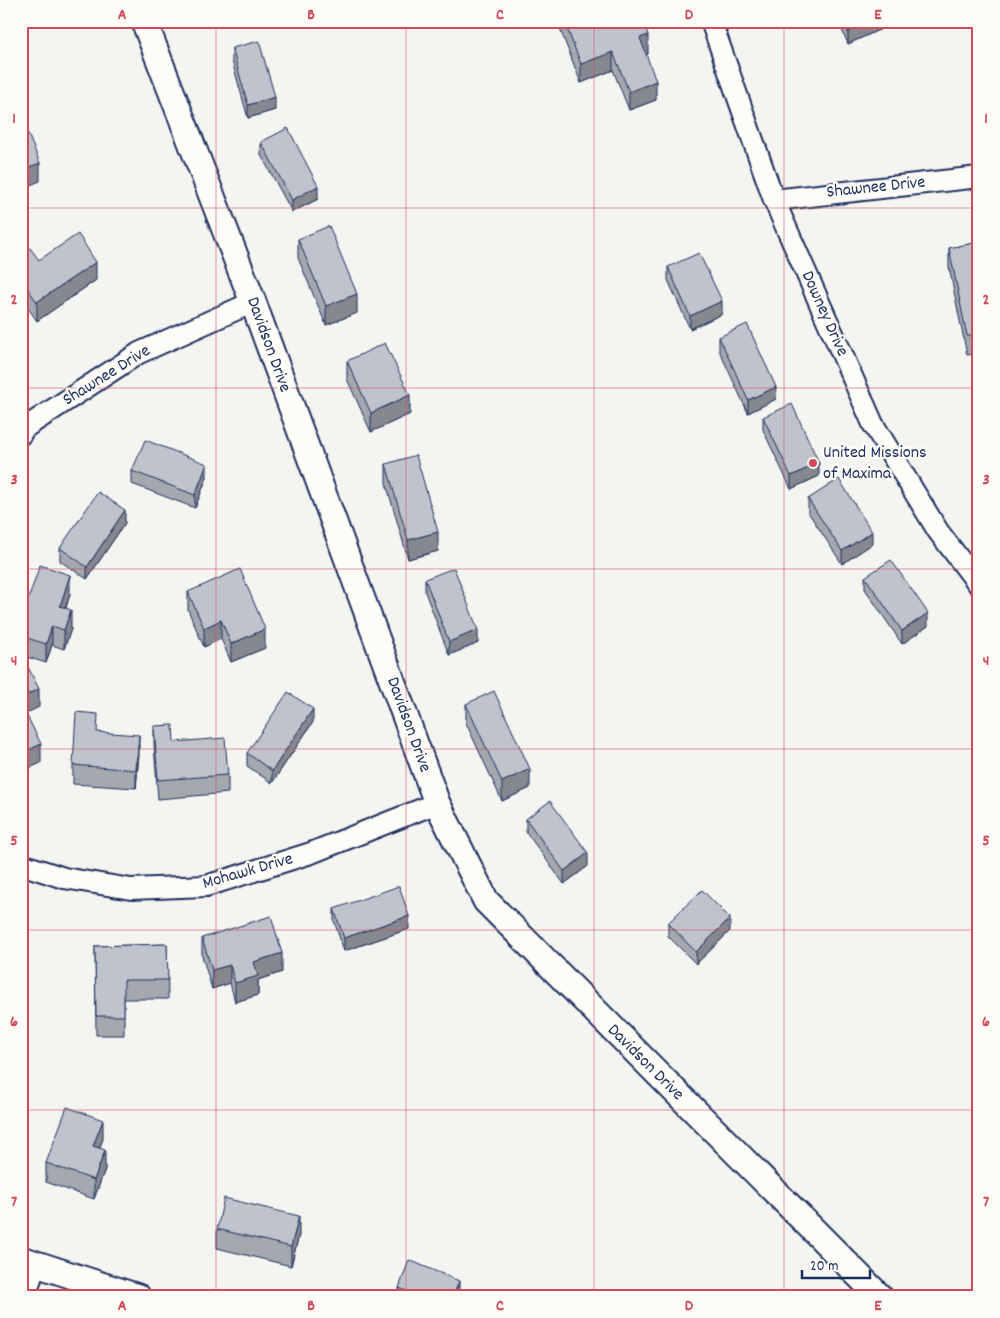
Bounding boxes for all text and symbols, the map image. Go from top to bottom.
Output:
text: A [118,4,127,27]
text: B [307,4,315,27]
text: C [496,4,504,27]
text: D [685,4,694,27]
text: E [874,4,882,27]
text: 1 [12,108,16,131]
text: 1 [984,108,988,131]
street label: Shawnee Drive [825,170,927,206]
street label: Downey Drive [794,267,854,361]
text: 2 [11,289,18,312]
text: 2 [983,289,990,312]
street label: Davidson Drive [239,294,297,396]
street label: Shawnee Drive [58,339,156,413]
place label: United Missions of Maxima [823,441,927,487]
marker: United Missions of Maxima [807,457,819,469]
text: 3 [10,469,18,492]
text: 3 [982,469,990,492]
text: 4 [11,650,17,673]
text: 4 [983,650,989,673]
street label: Davidson Drive [379,674,437,776]
text: 5 [10,830,18,853]
text: 5 [982,830,990,853]
street label: Mohawk Drive [200,847,296,897]
text: 6 [10,1011,18,1034]
text: 6 [982,1011,990,1034]
street label: Davidson Drive [601,1019,689,1107]
text: 7 [11,1191,17,1214]
text: 7 [983,1191,989,1214]
scale bar [802,1248,870,1280]
text: 20 m [810,1256,838,1278]
text: A [118,1295,127,1318]
text: B [307,1295,315,1318]
text: C [496,1295,504,1318]
text: D [685,1295,694,1318]
text: E [874,1295,882,1318]

